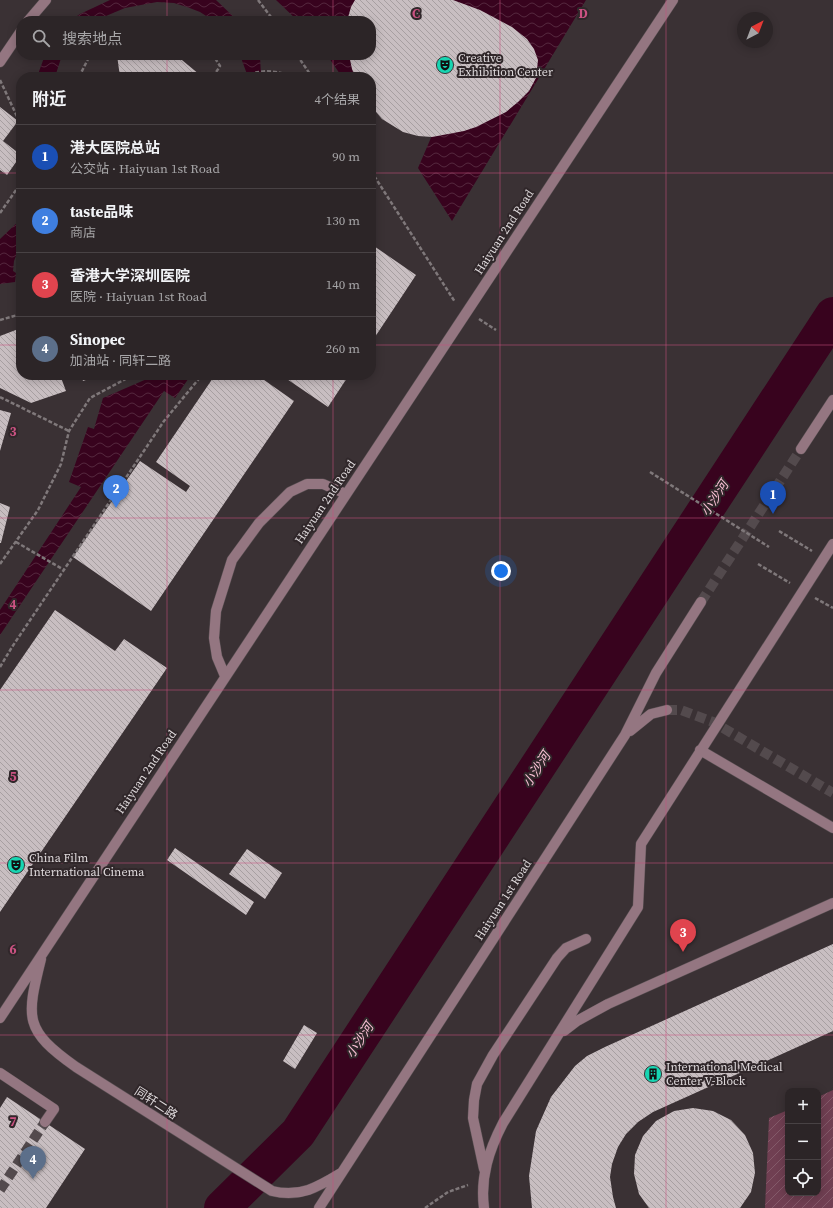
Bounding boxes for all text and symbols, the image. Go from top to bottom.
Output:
text: C [412,5,420,22]
text: D [578,5,588,22]
north arrow [737,12,773,48]
search box [16,16,376,60]
icon: search [30,27,52,49]
text: 搜索地点 [62,28,122,49]
place label: Creative Exhibition Center [458,50,553,80]
theatre icon: Creative Exhibition Center [435,55,455,75]
text: 附近 [32,87,66,111]
text: 4个结果 [314,91,360,108]
text: 港大医院总站 [70,137,160,158]
text: 1 [41,148,49,165]
text: 90 m [332,148,360,165]
text: 公交站 · Haiyuan 1st Road [70,160,220,177]
street label: Haiyuan 2nd Road [471,186,538,277]
text: taste品味 [70,201,133,222]
text: 2 [41,212,49,229]
text: 130 m [326,212,360,229]
text: 商店 [70,224,96,241]
text: 香港大学深圳医院 [70,265,190,286]
text: 3 [41,276,49,293]
text: 140 m [326,276,360,293]
text: 医院 · Haiyuan 1st Road [70,288,207,305]
text: Sinopec [70,329,125,350]
text: 4 [41,340,49,357]
text: 260 m [326,340,360,357]
text: 加油站 · 同轩二路 [70,352,171,369]
text: 3 [9,423,17,440]
street label: Haiyuan 2nd Road [291,457,359,547]
pin: 2 [103,475,129,508]
water label: 小沙河 [697,475,734,519]
pin: 1 [760,481,786,514]
your location [491,561,511,581]
text: 4 [9,596,17,613]
street label: Haiyuan 2nd Road [112,727,180,817]
water label: 小沙河 [519,746,556,790]
text: 5 [9,768,17,785]
place label: China Film International Cinema [29,850,145,880]
theatre icon: China Film International Cinema [6,855,26,875]
street label: Haiyuan 1st Road [471,856,535,943]
pin: 3 [670,919,696,952]
text: 6 [9,941,17,958]
water label: 小沙河 [342,1017,379,1061]
place label: International Medical Center V-Block [666,1059,783,1089]
building icon: International Medical Center V-Block [643,1064,663,1084]
street label: 同轩二路 [132,1083,180,1123]
map controls [785,1088,821,1196]
button: + [785,1088,821,1124]
text: 7 [9,1113,17,1130]
button: − [785,1124,821,1160]
pin: 4 [20,1146,46,1179]
button: locate [785,1160,821,1196]

